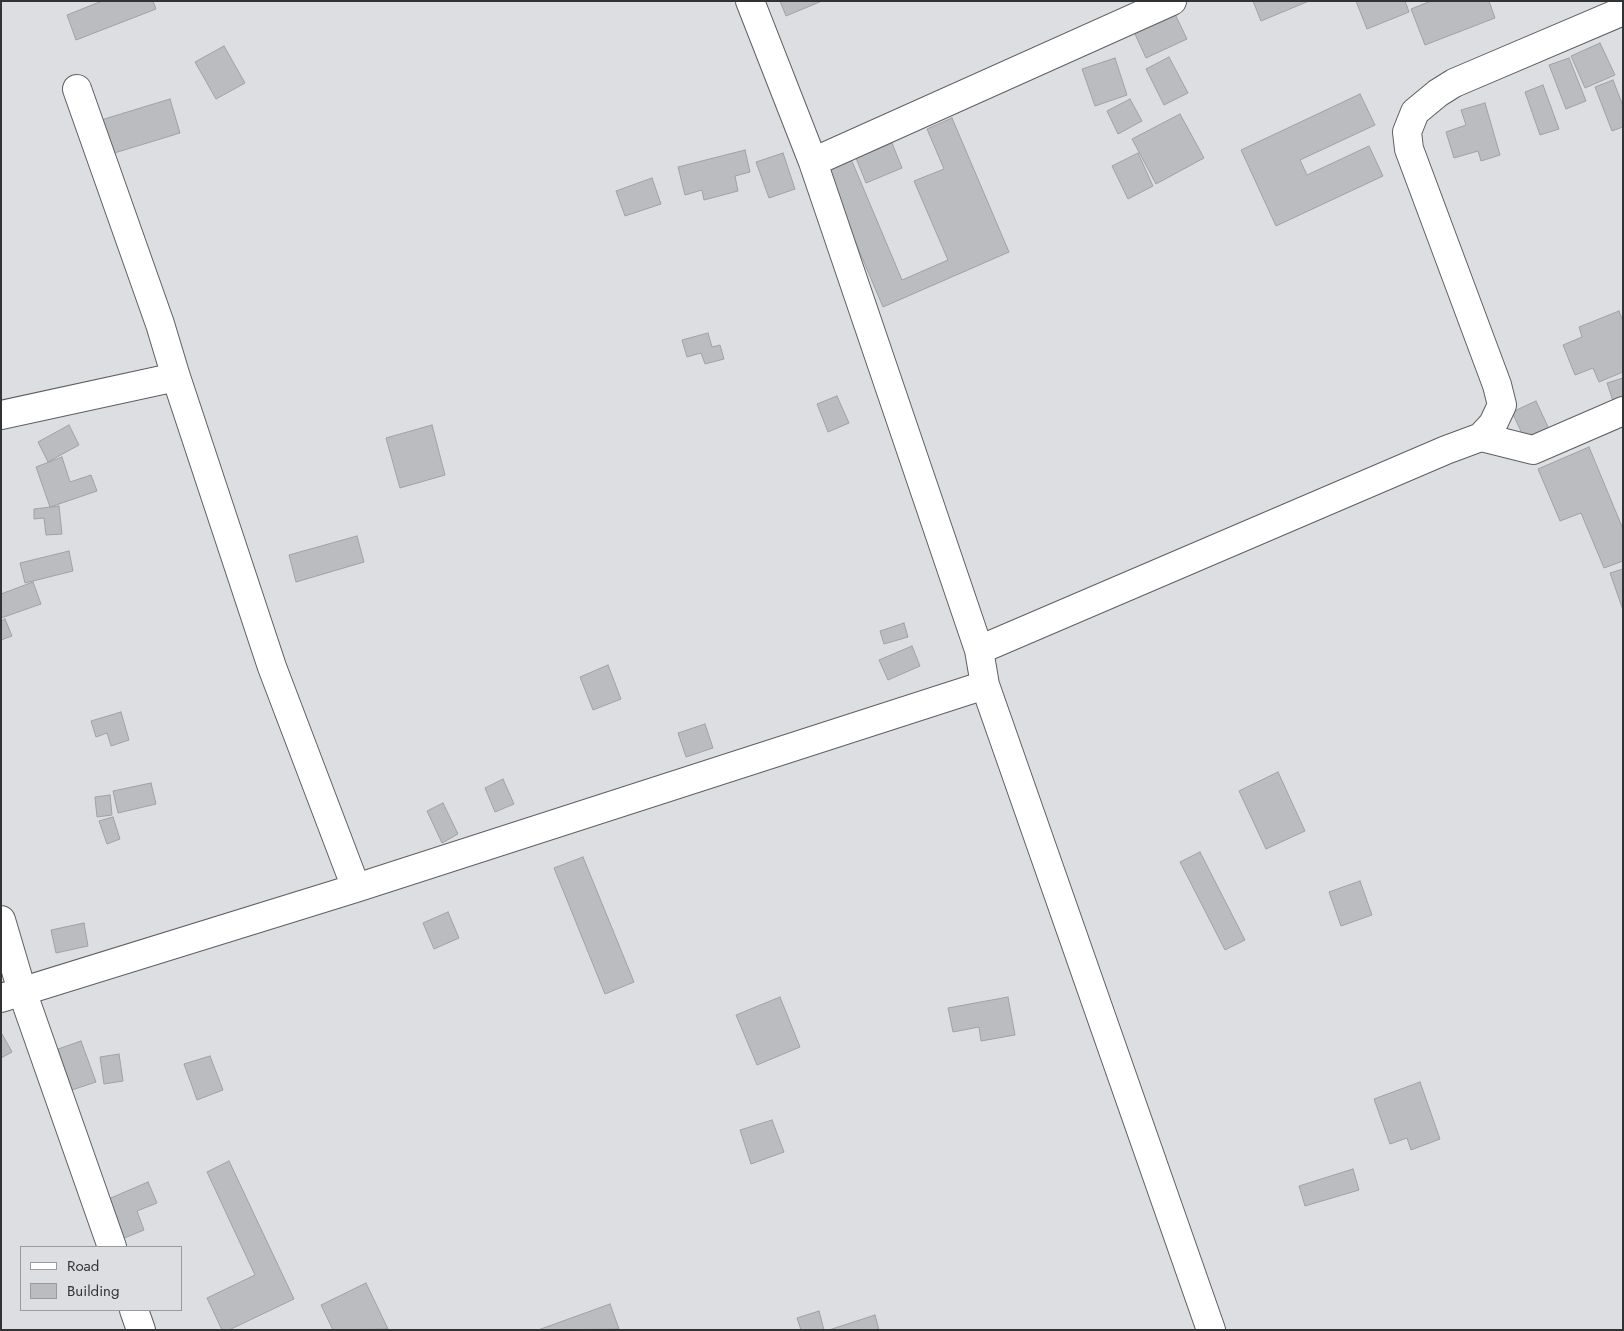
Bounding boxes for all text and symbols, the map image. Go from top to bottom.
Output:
legend [20,1246,182,1311]
text: Road [67,1255,99,1277]
text: Building [67,1280,119,1302]

